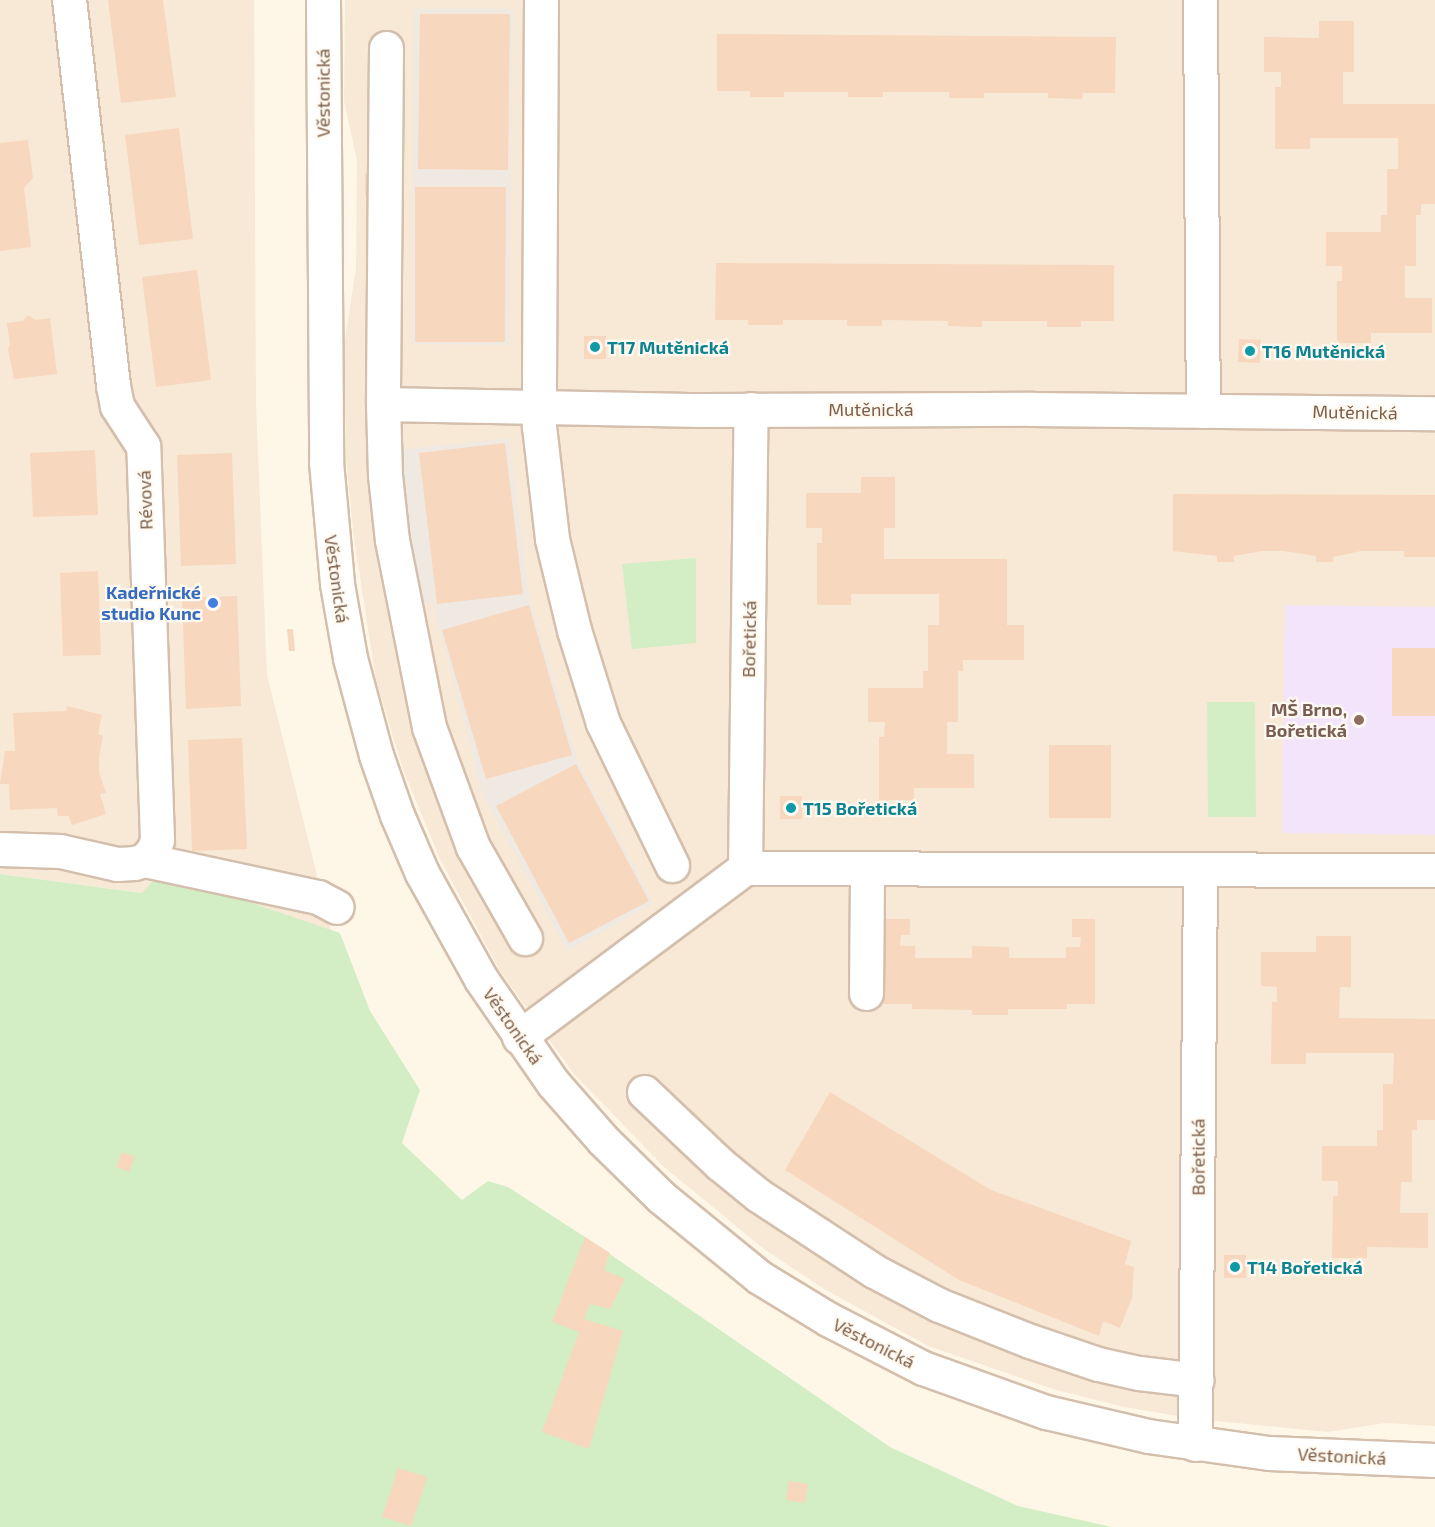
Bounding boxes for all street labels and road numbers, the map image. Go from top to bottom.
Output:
street label: Věstonická [312,49,334,137]
street label: Mutěnická [828,398,914,420]
street label: Mutěnická [1312,400,1398,424]
street label: Révová [133,470,157,530]
street label: Věstonická [320,533,354,625]
street label: Bořetická [738,600,760,678]
street label: Věstonická [479,983,547,1069]
street label: Bořetická [1187,1118,1209,1196]
street label: Věstonická [829,1313,919,1373]
street label: Věstonická [1297,1443,1387,1469]

